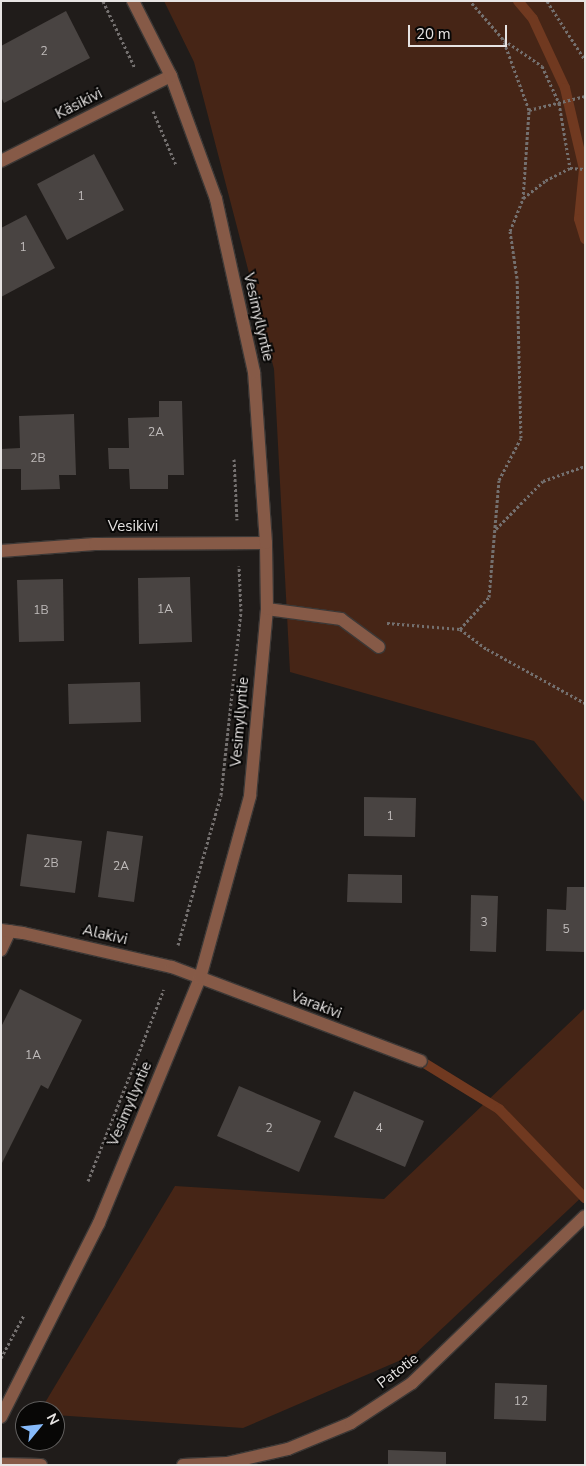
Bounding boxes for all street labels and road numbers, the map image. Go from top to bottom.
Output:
street label: Käsikivi [53,85,105,123]
street label: Vesimyllyntie [239,271,277,363]
street label: Vesikivi [108,518,158,536]
street label: Vesimyllyntie [227,676,253,768]
street label: Alakivi [81,921,129,949]
street label: Varakivi [288,987,344,1023]
street label: Vesimyllyntie [104,1059,156,1149]
street label: Patotie [374,1350,422,1392]

